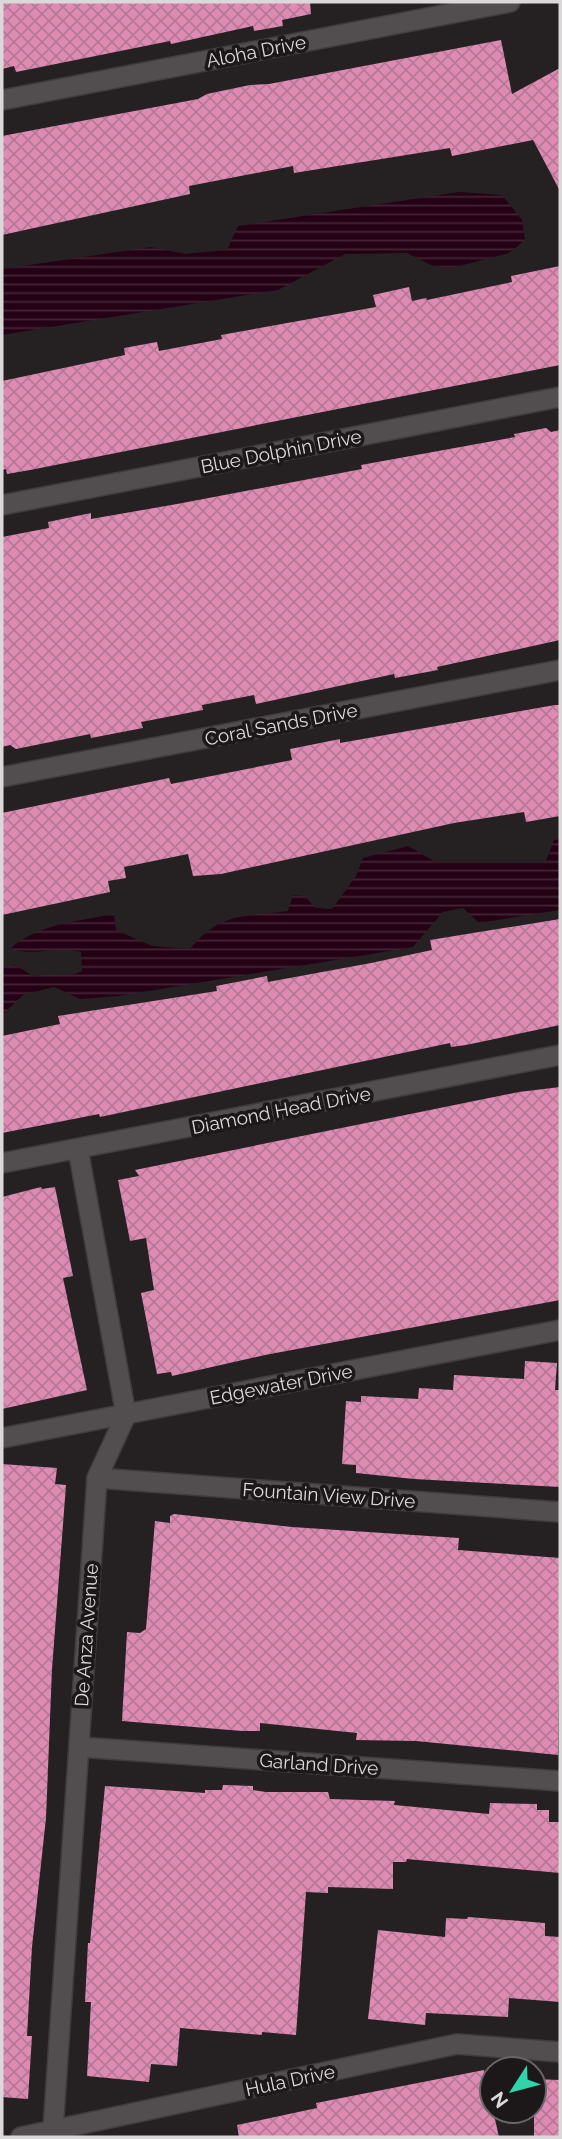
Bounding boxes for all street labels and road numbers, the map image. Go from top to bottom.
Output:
street label: Aloha Drive [204,31,308,71]
street label: Blue Dolphin Drive [199,425,363,477]
street label: Coral Sands Drive [203,698,359,750]
street label: Diamond Head Drive [190,1082,372,1138]
street label: Edgewater Drive [208,1359,354,1409]
street label: Fountain View Drive [242,1478,416,1512]
street label: De Anza Avenue [70,1563,102,1707]
street label: Garland Drive [259,1749,379,1779]
street label: Hula Drive [243,2060,337,2100]

